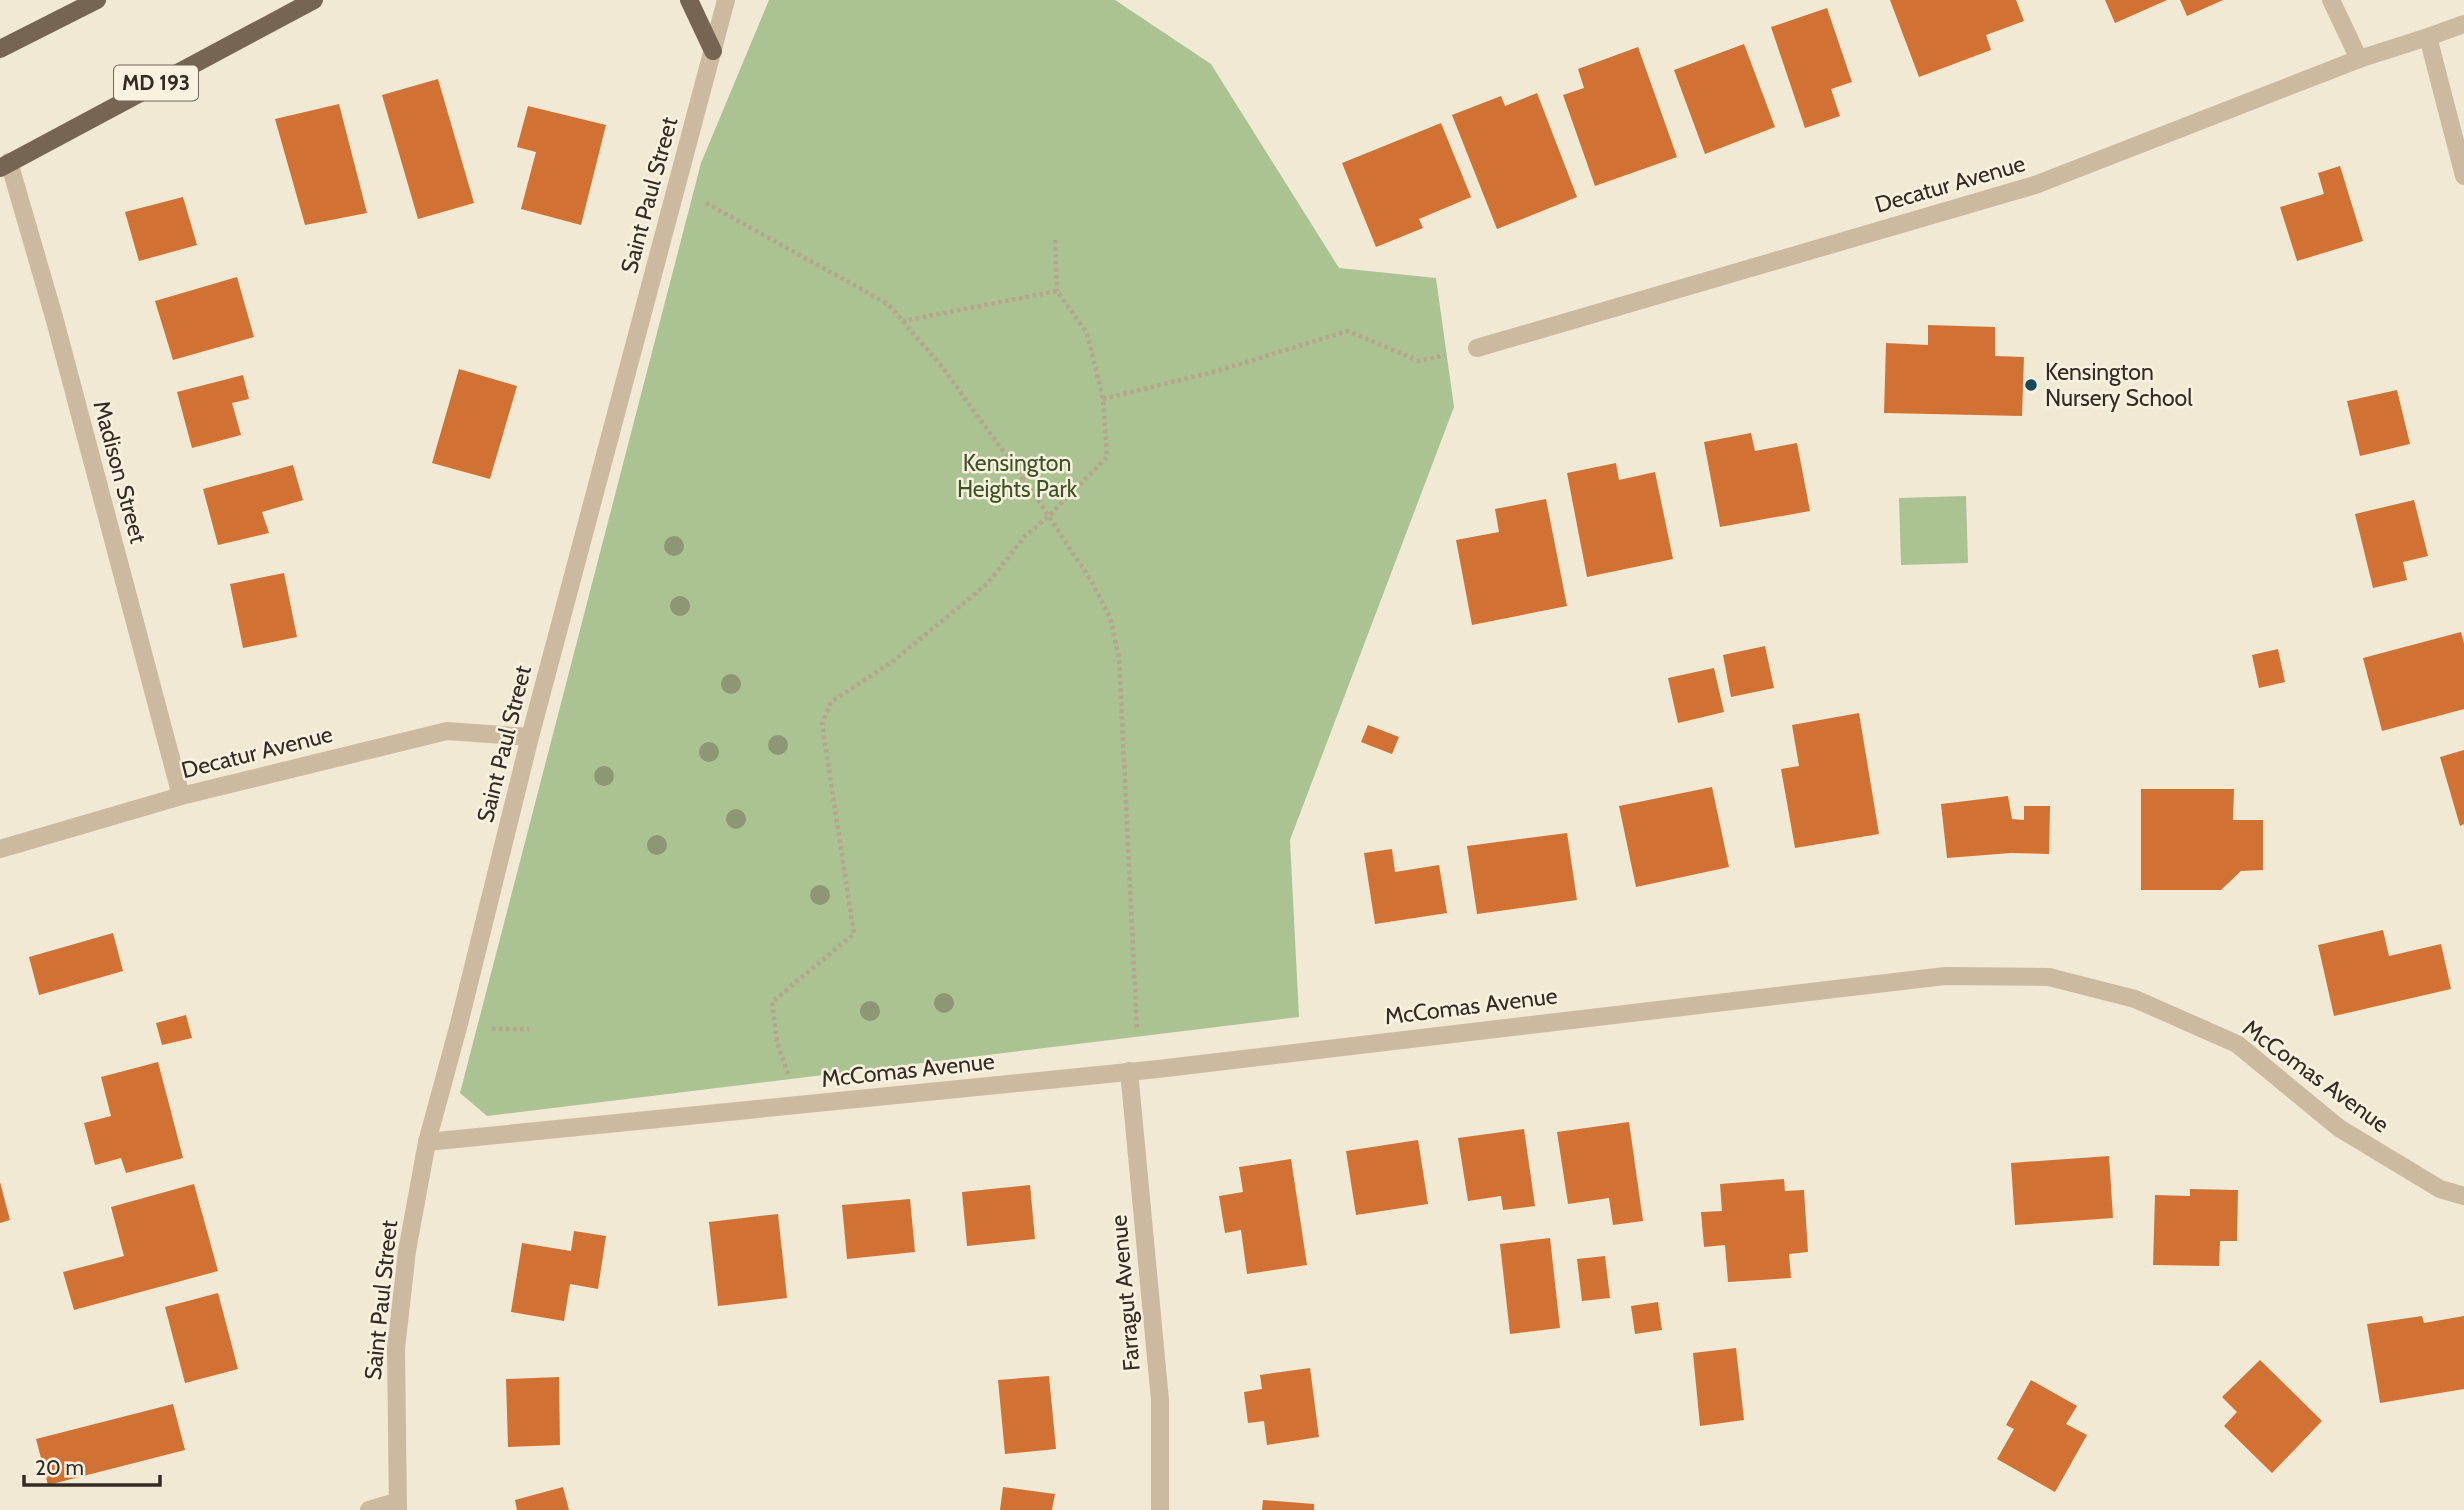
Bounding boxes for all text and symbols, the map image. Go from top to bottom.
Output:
road number: MD 193 [114,66,198,100]
street label: Saint Paul Street [615,114,683,276]
street label: Decatur Avenue [1872,149,2028,219]
place label: Kensington Nursery School [2045,358,2193,412]
marker: Kensington Nursery School [2023,377,2039,393]
street label: Madison Street [88,398,153,547]
park label: Kensington Heights Park [957,449,1078,503]
street label: Saint Paul Street [471,662,537,825]
street label: Decatur Avenue [179,720,336,784]
street label: McComas Avenue [1383,981,1559,1030]
street label: McComas Avenue [2237,1014,2395,1139]
street label: McComas Avenue [820,1047,996,1093]
street label: Farragut Avenue [1104,1214,1146,1372]
street label: Saint Paul Street [359,1218,403,1381]
scale bar [24,1444,161,1488]
text: 20 m [35,1455,84,1480]

